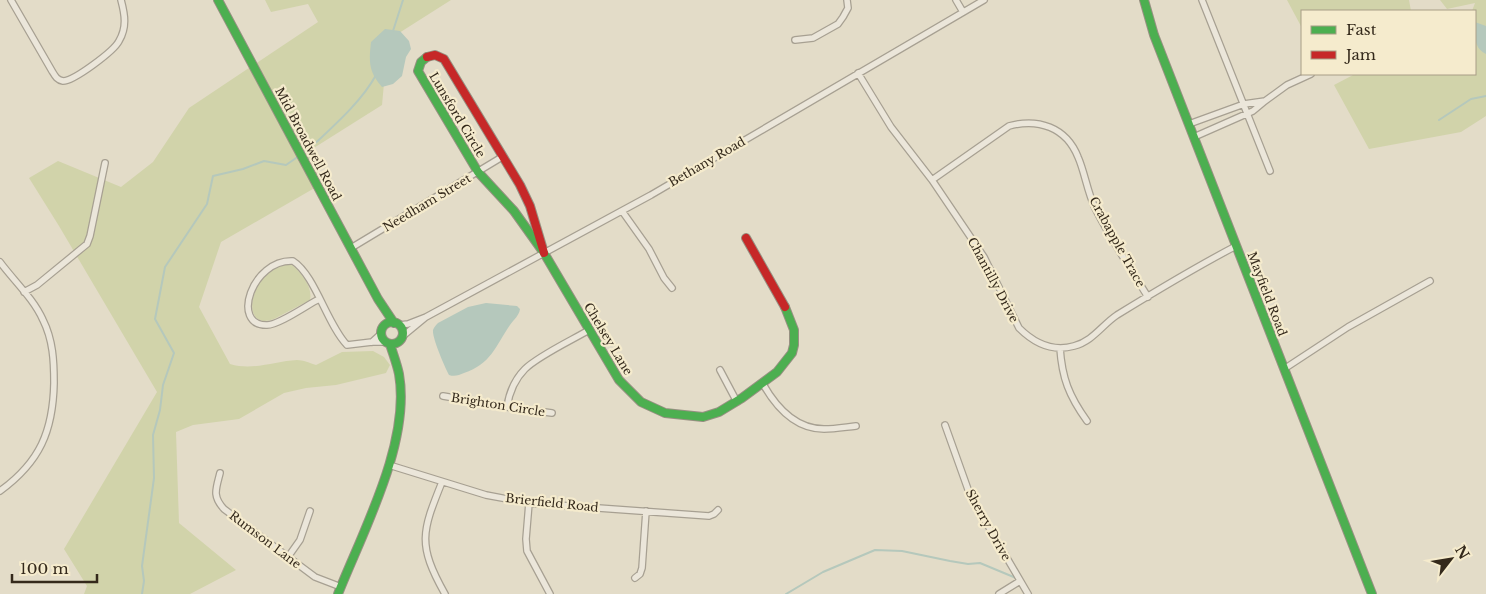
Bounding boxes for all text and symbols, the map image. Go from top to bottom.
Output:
legend [1301,10,1476,75]
text: Fast [1346,20,1377,39]
text: Jam [1344,45,1376,64]
street label: Lunsford Circle [426,69,489,160]
street label: Mid Broadwell Road [272,85,345,203]
street label: Bethany Road [666,134,748,190]
street label: Needham Street [380,170,474,235]
street label: Crabapple Trace [1086,194,1149,290]
street label: Chantilly Drive [965,235,1022,325]
street label: Mayfield Road [1244,249,1290,338]
street label: Chelsey Lane [581,300,636,378]
street label: Brighton Circle [450,390,546,419]
street label: Sherry Drive [963,486,1014,563]
street label: Brierfield Road [505,490,599,515]
street label: Rumson Lane [226,508,304,572]
north arrow [1426,534,1476,584]
text: N [1451,542,1473,563]
scale bar [12,552,98,584]
text: 100 m [20,559,69,578]

